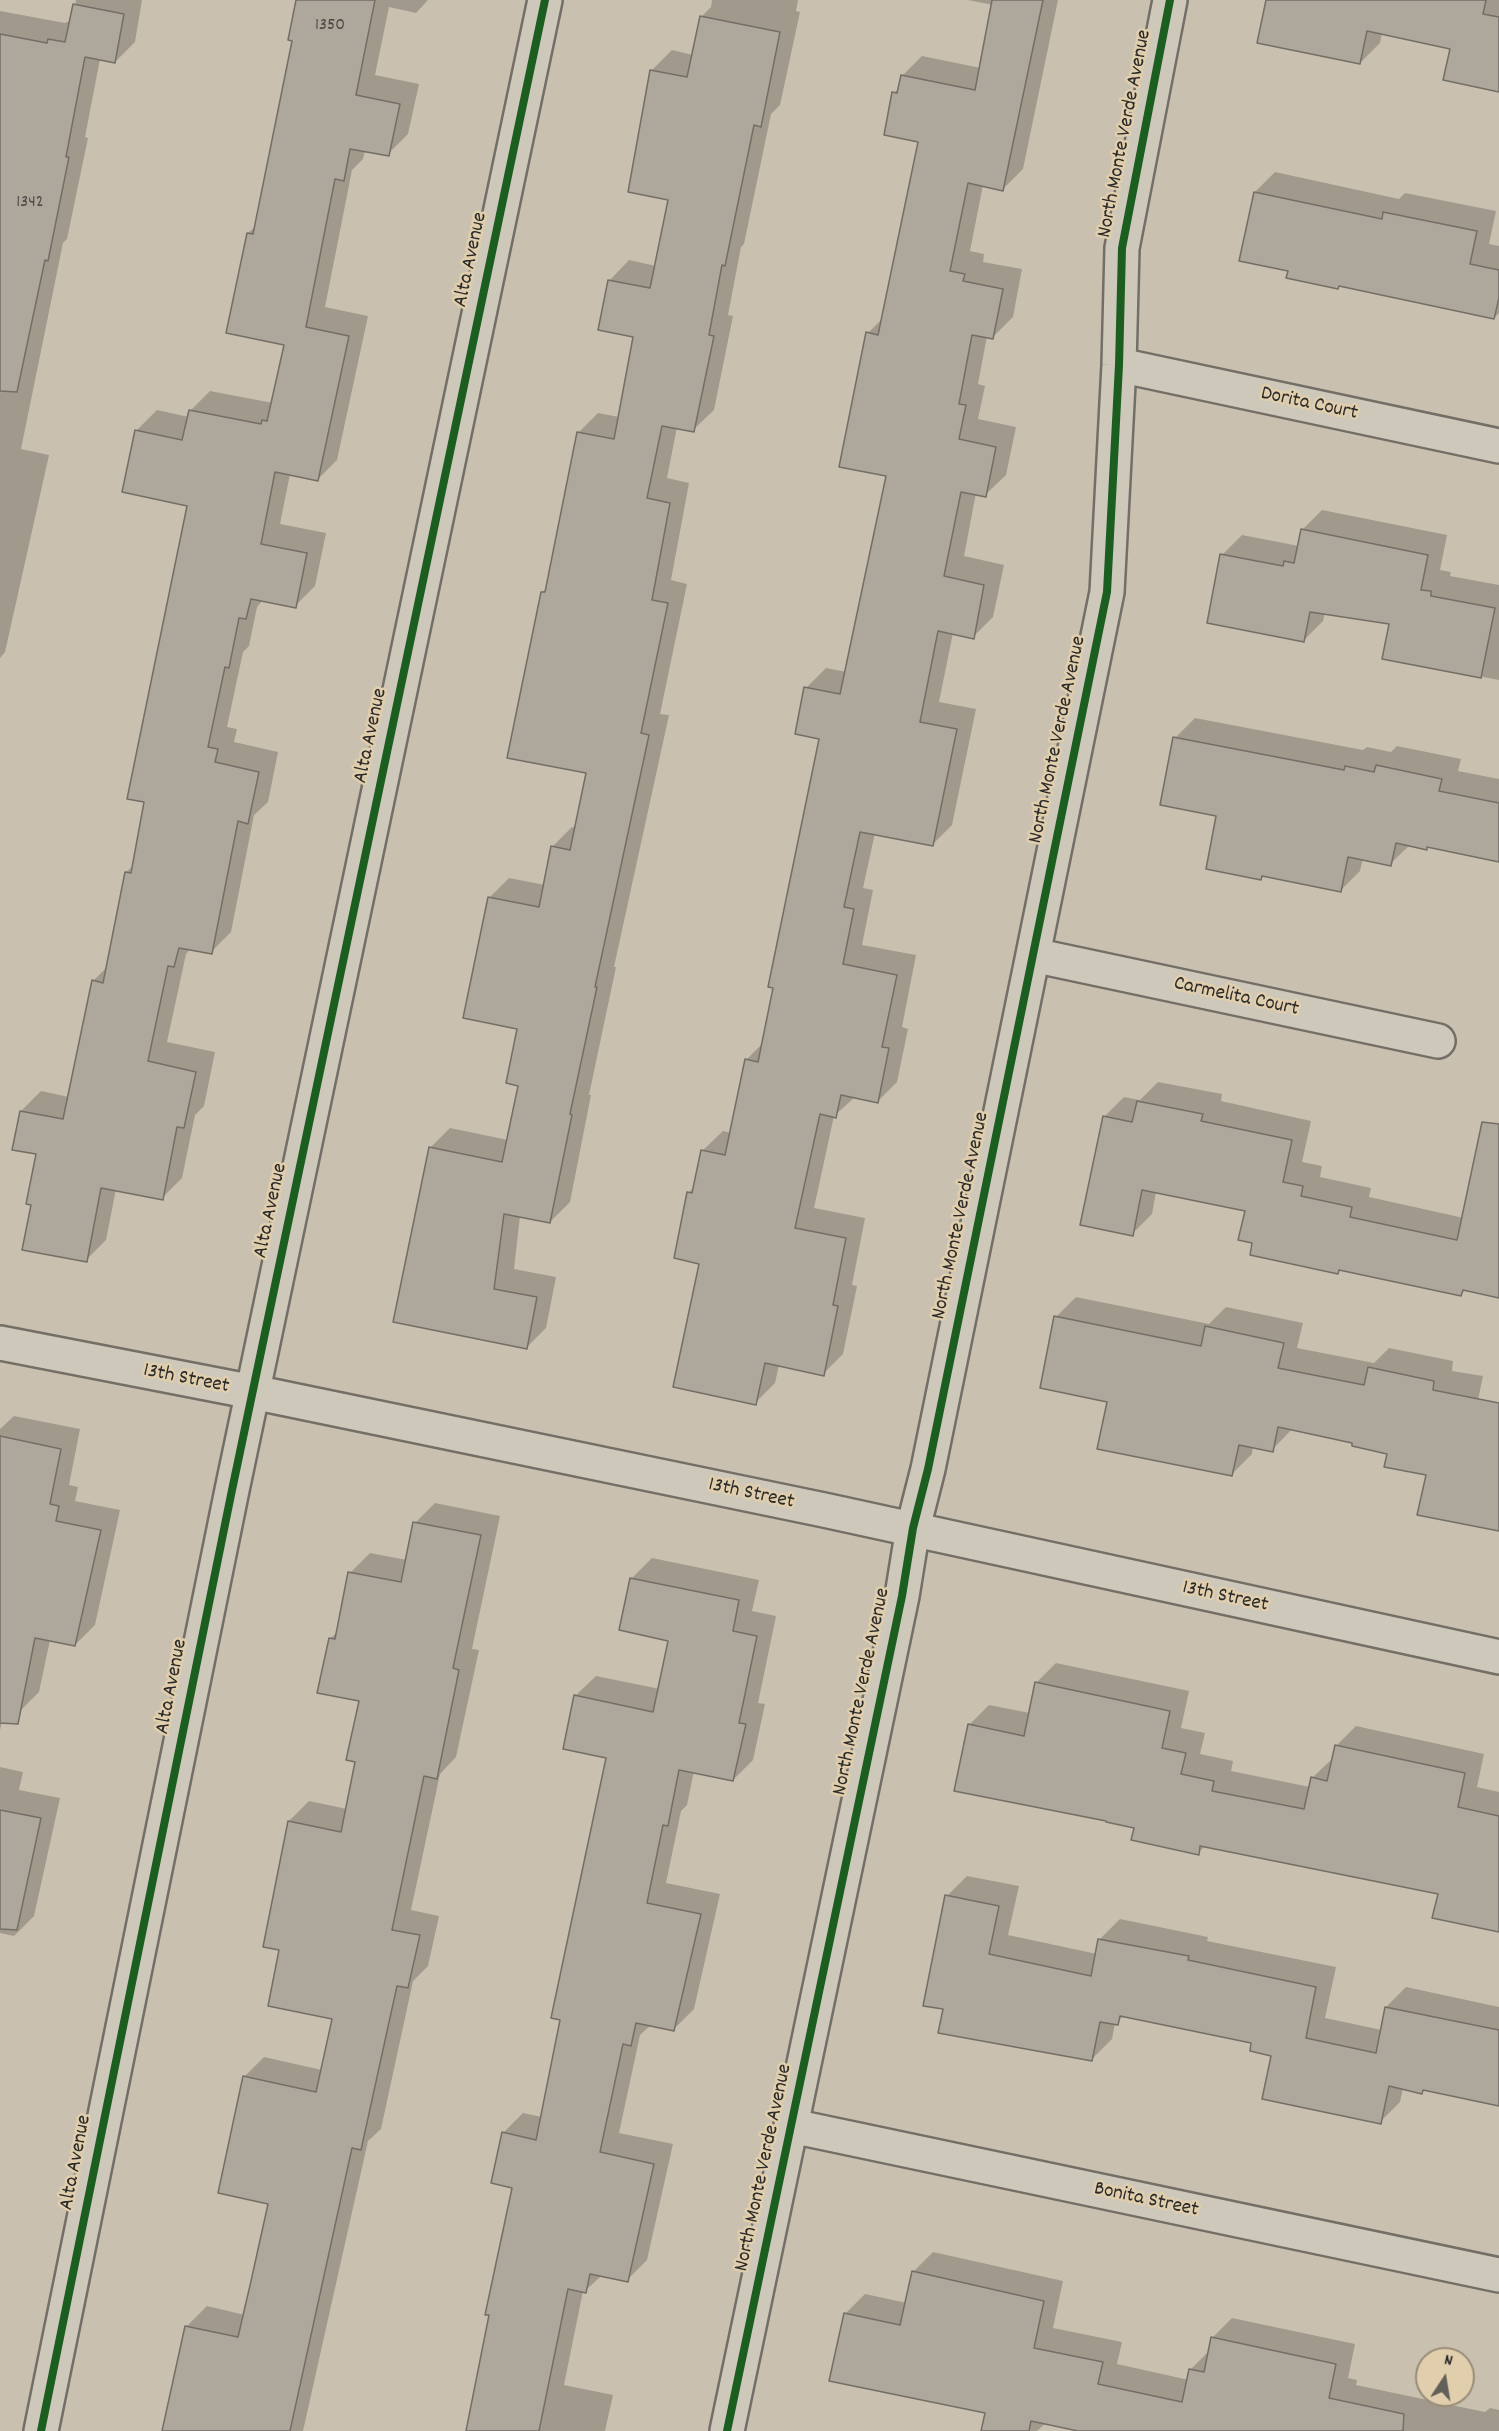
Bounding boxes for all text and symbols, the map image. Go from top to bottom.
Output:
house number: 1350 [315,16,345,38]
street label: North Monte Verde Avenue [1093,28,1159,240]
house number: 1342 [16,193,44,215]
street label: Alta Avenue [450,210,494,310]
street label: Dorita Court [1258,382,1360,428]
street label: North Monte Verde Avenue [1025,634,1093,846]
street label: Alta Avenue [350,686,394,786]
street label: Carmelita Court [1171,972,1301,1024]
street label: North Monte Verde Avenue [928,1110,996,1322]
street label: Alta Avenue [250,1161,294,1261]
street label: 13th Street [141,1359,231,1401]
street label: 13th Street [706,1474,796,1516]
street label: 13th Street [1180,1577,1270,1619]
street label: North Monte Verde Avenue [829,1586,897,1798]
street label: Alta Avenue [151,1637,195,1737]
street label: North Monte Verde Avenue [731,2062,799,2274]
street label: Alta Avenue [55,2113,99,2213]
street label: Bonita Street [1091,2178,1201,2224]
north arrow [1415,2347,1475,2407]
text: N [1442,2349,1455,2373]

